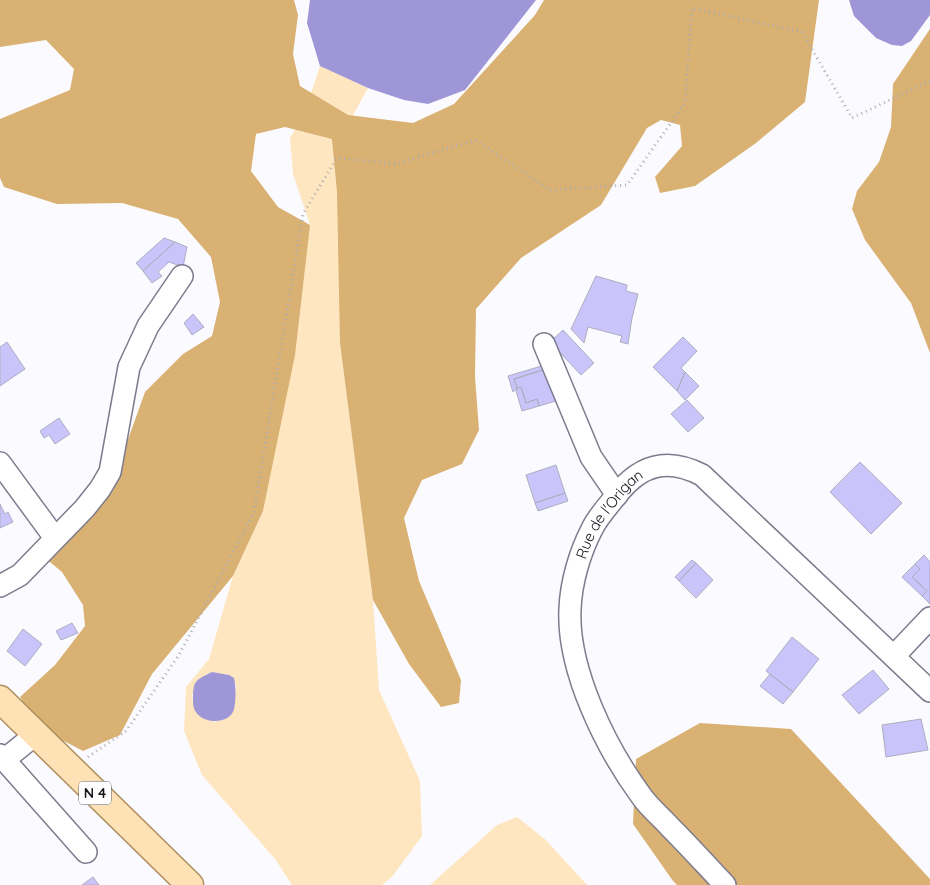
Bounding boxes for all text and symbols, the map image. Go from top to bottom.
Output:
street label: Rue de l'Origan [571,465,646,561]
road number: N 4 [79,781,111,804]

